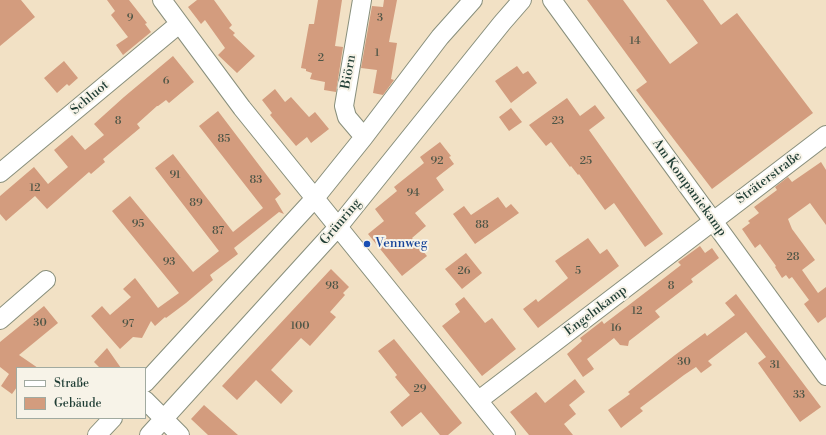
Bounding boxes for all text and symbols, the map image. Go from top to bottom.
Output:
house number: 9 [127,11,133,25]
house number: 3 [377,11,383,25]
house number: 14 [630,34,640,48]
house number: 1 [375,46,379,60]
house number: 2 [318,51,324,65]
street label: Biörn [338,54,360,90]
house number: 6 [163,74,169,88]
street label: Schluot [68,78,112,118]
house number: 8 [115,114,121,128]
house number: 23 [552,114,564,128]
house number: 85 [218,132,230,146]
street label: Am Kompaniekamp [649,136,729,240]
street label: Sträterstraße [733,149,805,207]
house number: 92 [431,154,443,168]
house number: 25 [580,154,592,168]
house number: 91 [169,168,181,182]
house number: 83 [250,173,262,187]
house number: 12 [29,181,41,195]
house number: 94 [406,186,420,200]
house number: 89 [189,196,203,210]
street label: Grünring [317,196,365,248]
house number: 95 [132,217,144,231]
house number: 88 [475,218,489,232]
house number: 87 [212,224,224,238]
place label: Vennweg [375,236,427,252]
marker: Vennweg [362,239,372,249]
house number: 28 [786,250,800,264]
house number: 93 [163,255,175,269]
house number: 26 [458,264,470,278]
house number: 5 [575,264,581,278]
house number: 98 [325,279,339,293]
house number: 8 [668,279,674,293]
street label: Engelnkamp [562,282,630,340]
house number: 12 [631,304,643,318]
house number: 30 [33,316,47,330]
house number: 97 [122,317,134,331]
house number: 100 [291,319,309,333]
house number: 16 [610,321,622,335]
house number: 30 [677,355,691,369]
house number: 31 [770,358,780,372]
legend [16,367,146,419]
text: Straße [54,376,89,391]
house number: 29 [414,382,426,396]
house number: 33 [793,388,805,402]
text: Gebäude [54,396,102,411]

